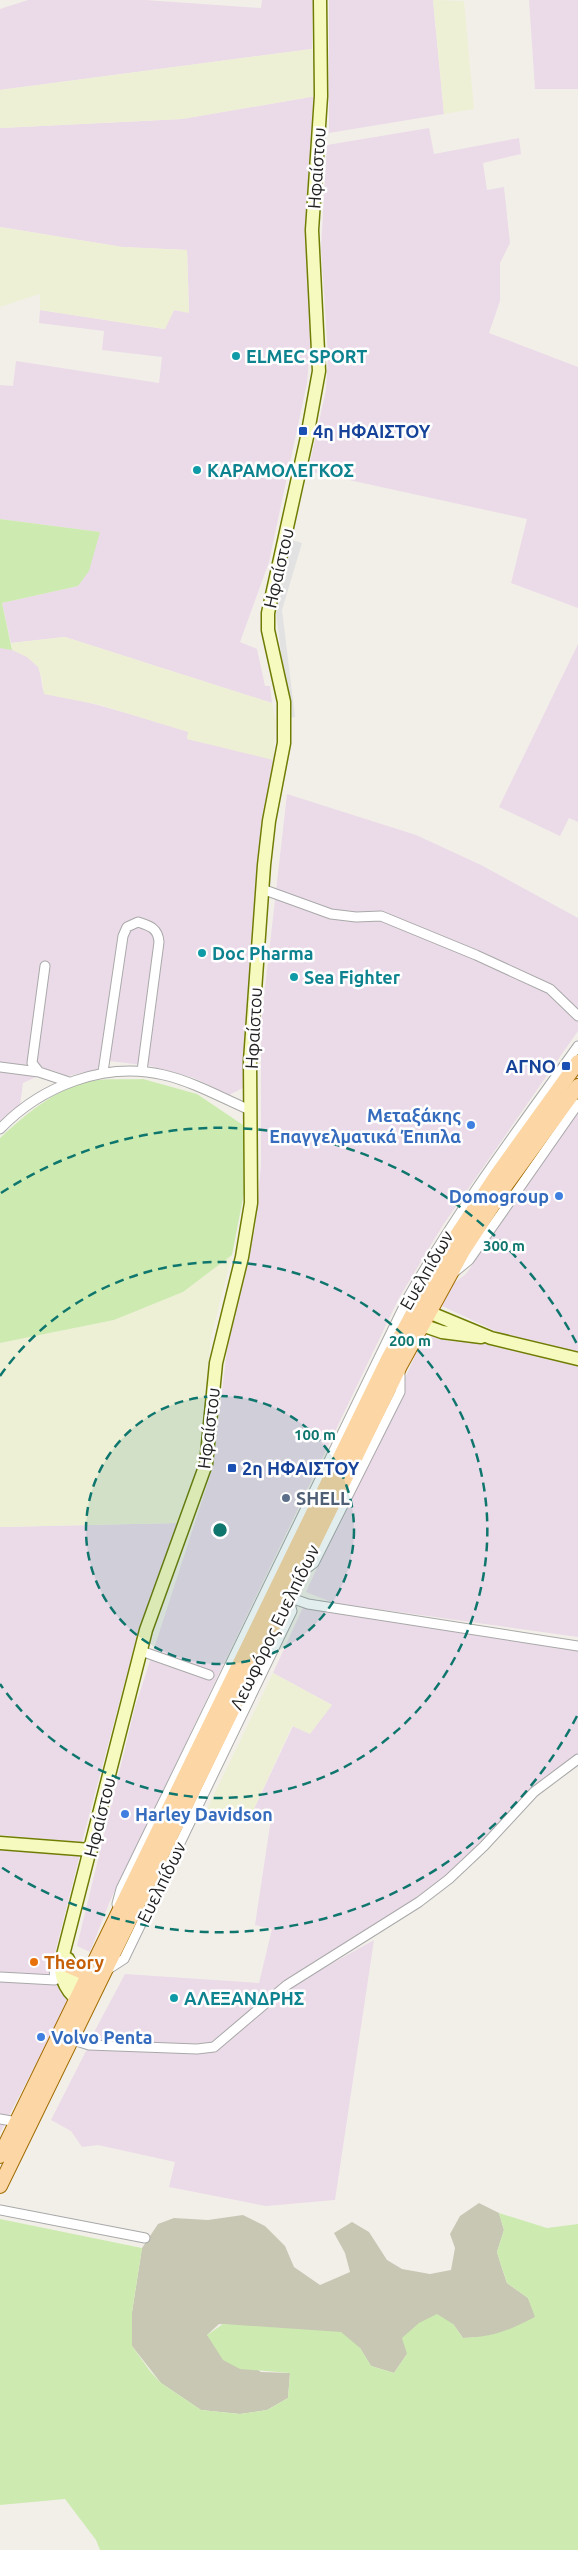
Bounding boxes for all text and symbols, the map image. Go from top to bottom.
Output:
street label: Ηφαίστου [303,127,329,209]
place label: ELMEC SPORT [246,346,367,366]
marker: ELMEC SPORT [230,350,242,362]
place label: 4η ΗΦΑΙΣΤΟΥ [313,421,431,441]
marker: 4η ΗΦΑΙΣΤΟΥ [297,425,309,437]
place label: ΚΑΡΑΜΟΛΕΓΚΟΣ [207,460,354,480]
marker: ΚΑΡΑΜΟΛΕΓΚΟΣ [191,464,203,476]
street label: Ηφαίστου [259,526,297,610]
place label: Doc Pharma [212,943,313,963]
marker: Doc Pharma [196,947,208,959]
place label: Sea Fighter [304,967,401,987]
marker: Sea Fighter [288,971,300,983]
street label: Ηφαίστου [241,987,265,1069]
place label: ΑΓΝΟ [506,1056,556,1076]
marker: ΑΓΝΟ [560,1060,572,1072]
place label: Μεταξάκης Επαγγελματικά Έπιπλα [269,1105,461,1146]
marker: Μεταξάκης Επαγγελματικά Έπιπλα [465,1119,477,1131]
place label: Domogroup [449,1186,549,1206]
marker: Domogroup [553,1190,565,1202]
street label: Ευελπίδων [395,1227,457,1313]
text: 300 m [483,1237,525,1254]
text: 200 m [389,1332,431,1349]
street label: Ηφαίστου [193,1386,223,1470]
text: 100 m [294,1426,336,1443]
place label: 2η ΗΦΑΙΣΤΟΥ [242,1458,360,1478]
marker: 2η ΗΦΑΙΣΤΟΥ [226,1462,238,1474]
place label: SHELL [296,1488,350,1508]
marker: SHELL [280,1492,292,1504]
centre of rings [211,1521,229,1539]
street label: Λεωφόρος Ευελπίδων [225,1541,324,1713]
street label: Ηφαίστου [79,1775,119,1859]
place label: Harley Davidson [135,1804,273,1824]
marker: Harley Davidson [119,1808,131,1820]
street label: Ευελπίδων [133,1838,189,1926]
place label: Theory [44,1952,104,1972]
marker: Theory [28,1956,40,1968]
place label: ΑΛΕΞΑΝΔΡΗΣ [184,1988,304,2008]
marker: ΑΛΕΞΑΝΔΡΗΣ [168,1992,180,2004]
place label: Volvo Penta [51,2027,153,2047]
marker: Volvo Penta [35,2031,47,2043]

